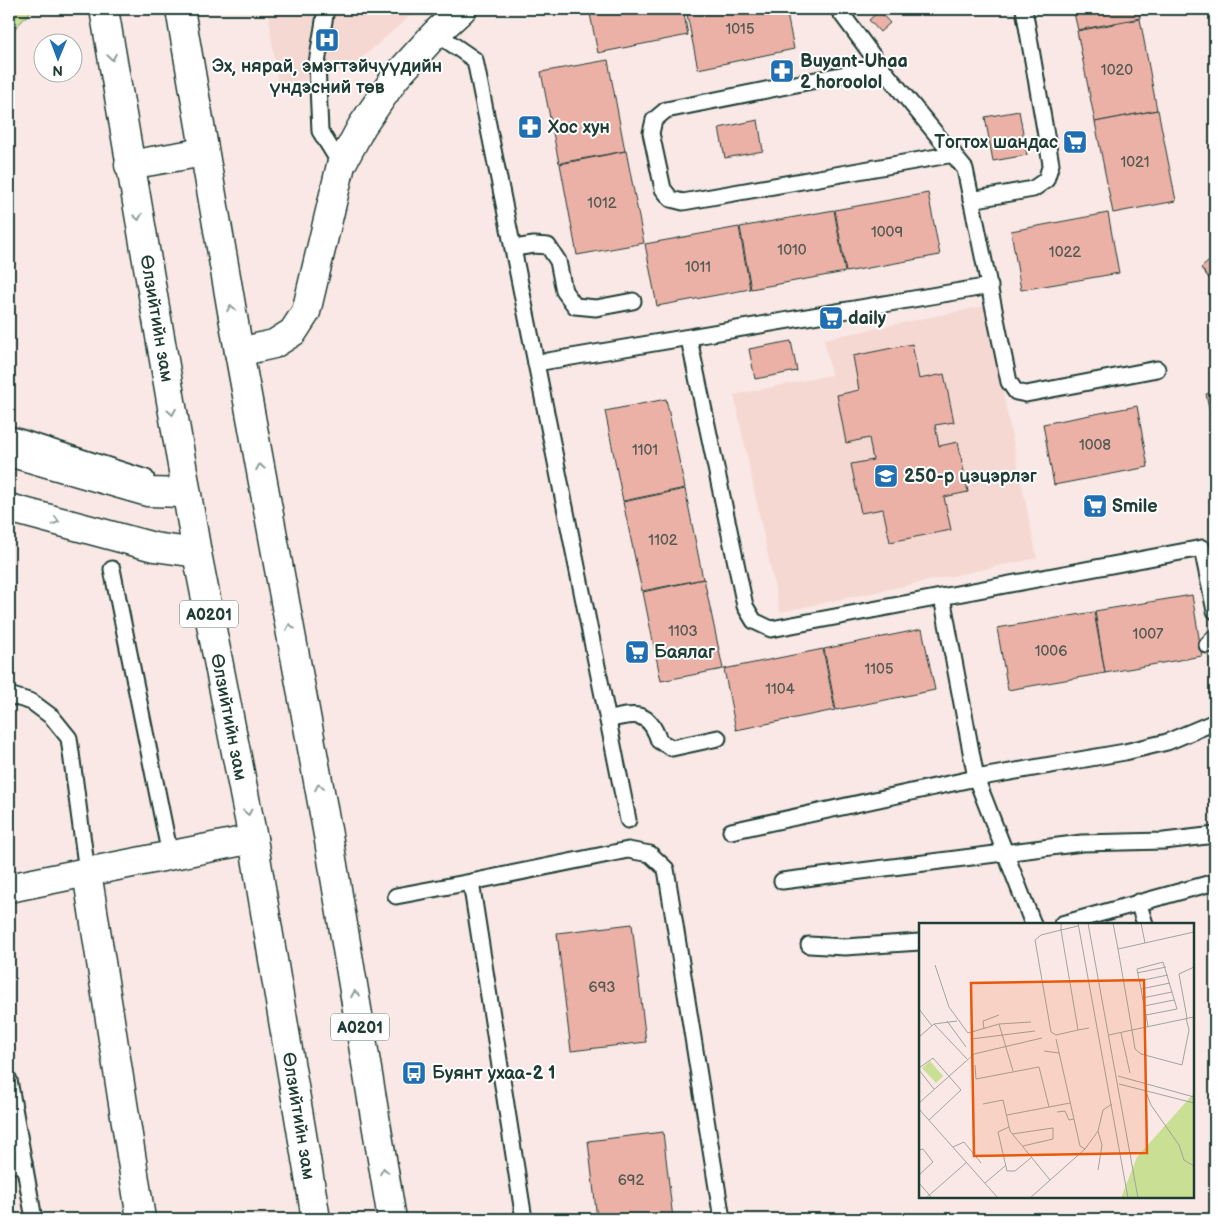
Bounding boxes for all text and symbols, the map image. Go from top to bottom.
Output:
house number: 1015 [725,20,755,39]
hospital icon: Эх, нярай, эмэгтэйчүүдийн үндэсний төв [314,27,340,53]
north arrow [32,32,82,82]
place label: Buyant-Uhaa 2 horoolol [800,51,908,93]
one-way arrow [106,53,116,61]
place label: Эх, нярай, эмэгтэйчүүдийн үндэсний төв [212,56,442,98]
pharmacy icon: Buyant-Uhaa 2 horoolol [769,58,795,84]
house number: 1020 [1101,61,1133,80]
text: N [52,62,63,79]
pharmacy icon: Хос хун [517,114,543,140]
place label: Хос хун [547,117,610,138]
supermarket icon: Тогтох шандас [1062,129,1088,155]
place label: Тогтох шандас [934,132,1058,153]
house number: 1021 [1120,153,1150,172]
house number: 1012 [587,194,617,213]
one-way arrow [133,213,143,222]
house number: 1009 [871,223,903,242]
house number: 1010 [777,241,807,260]
house number: 1022 [1049,243,1081,262]
street label: Өлзийтийн зам [135,253,178,384]
house number: 1011 [685,258,711,277]
one-way arrow [227,303,237,312]
supermarket icon: daily [818,305,844,331]
place label: daily [848,308,887,329]
one-way arrow [167,407,177,416]
house number: 1008 [1079,436,1111,455]
house number: 1101 [632,441,658,460]
one-way arrow [256,463,266,472]
school or university icon: 250-р цэцэрлэг [873,463,899,489]
place label: 250-р цэцэрлэг [904,466,1037,487]
supermarket icon: Smile [1082,493,1108,519]
place label: Smile [1112,496,1158,517]
one-way arrow [51,515,60,526]
house number: 1102 [648,531,678,550]
road number: A0201 [180,600,238,628]
house number: 1103 [668,622,698,641]
one-way arrow [285,623,296,632]
house number: 1007 [1133,625,1164,644]
supermarket icon: Баялаг [624,639,650,665]
place label: Баялаг [654,642,715,663]
house number: 1006 [1035,642,1067,661]
street label: Өлзийтийн зам [206,652,251,782]
house number: 1105 [864,660,894,679]
house number: 1104 [765,680,795,699]
one-way arrow [315,783,325,791]
one-way arrow [242,808,253,817]
inset map [919,923,1194,1198]
house number: 693 [588,978,616,997]
one-way arrow [350,989,360,998]
road number: A0201 [331,1014,389,1040]
street label: Өлзийтийн зам [278,1051,319,1181]
bus stop icon: Буянт ухаа-2 1 [401,1060,427,1086]
place label: Буянт ухаа-2 1 [432,1063,556,1084]
one-way arrow [380,1167,390,1176]
house number: 692 [618,1171,644,1190]

